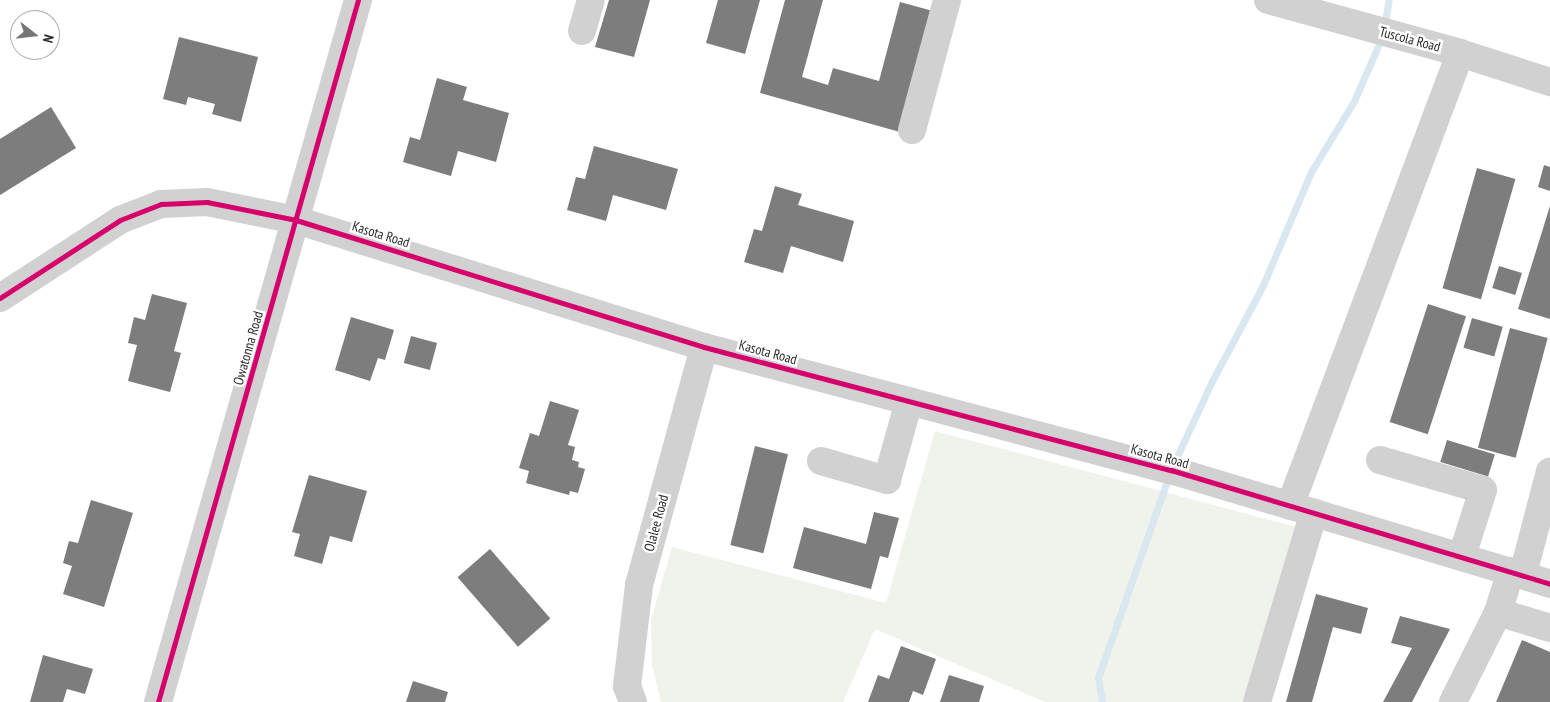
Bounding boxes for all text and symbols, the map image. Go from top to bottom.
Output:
north arrow [10,10,60,60]
street label: Tuscola Road [1378,23,1442,55]
text: N [39,33,58,45]
street label: Kasota Road [350,217,412,251]
street label: Owatonna Road [229,309,267,387]
street label: Kasota Road [737,336,799,368]
street label: Kasota Road [1129,440,1191,472]
street label: Olalee Road [640,493,672,553]

